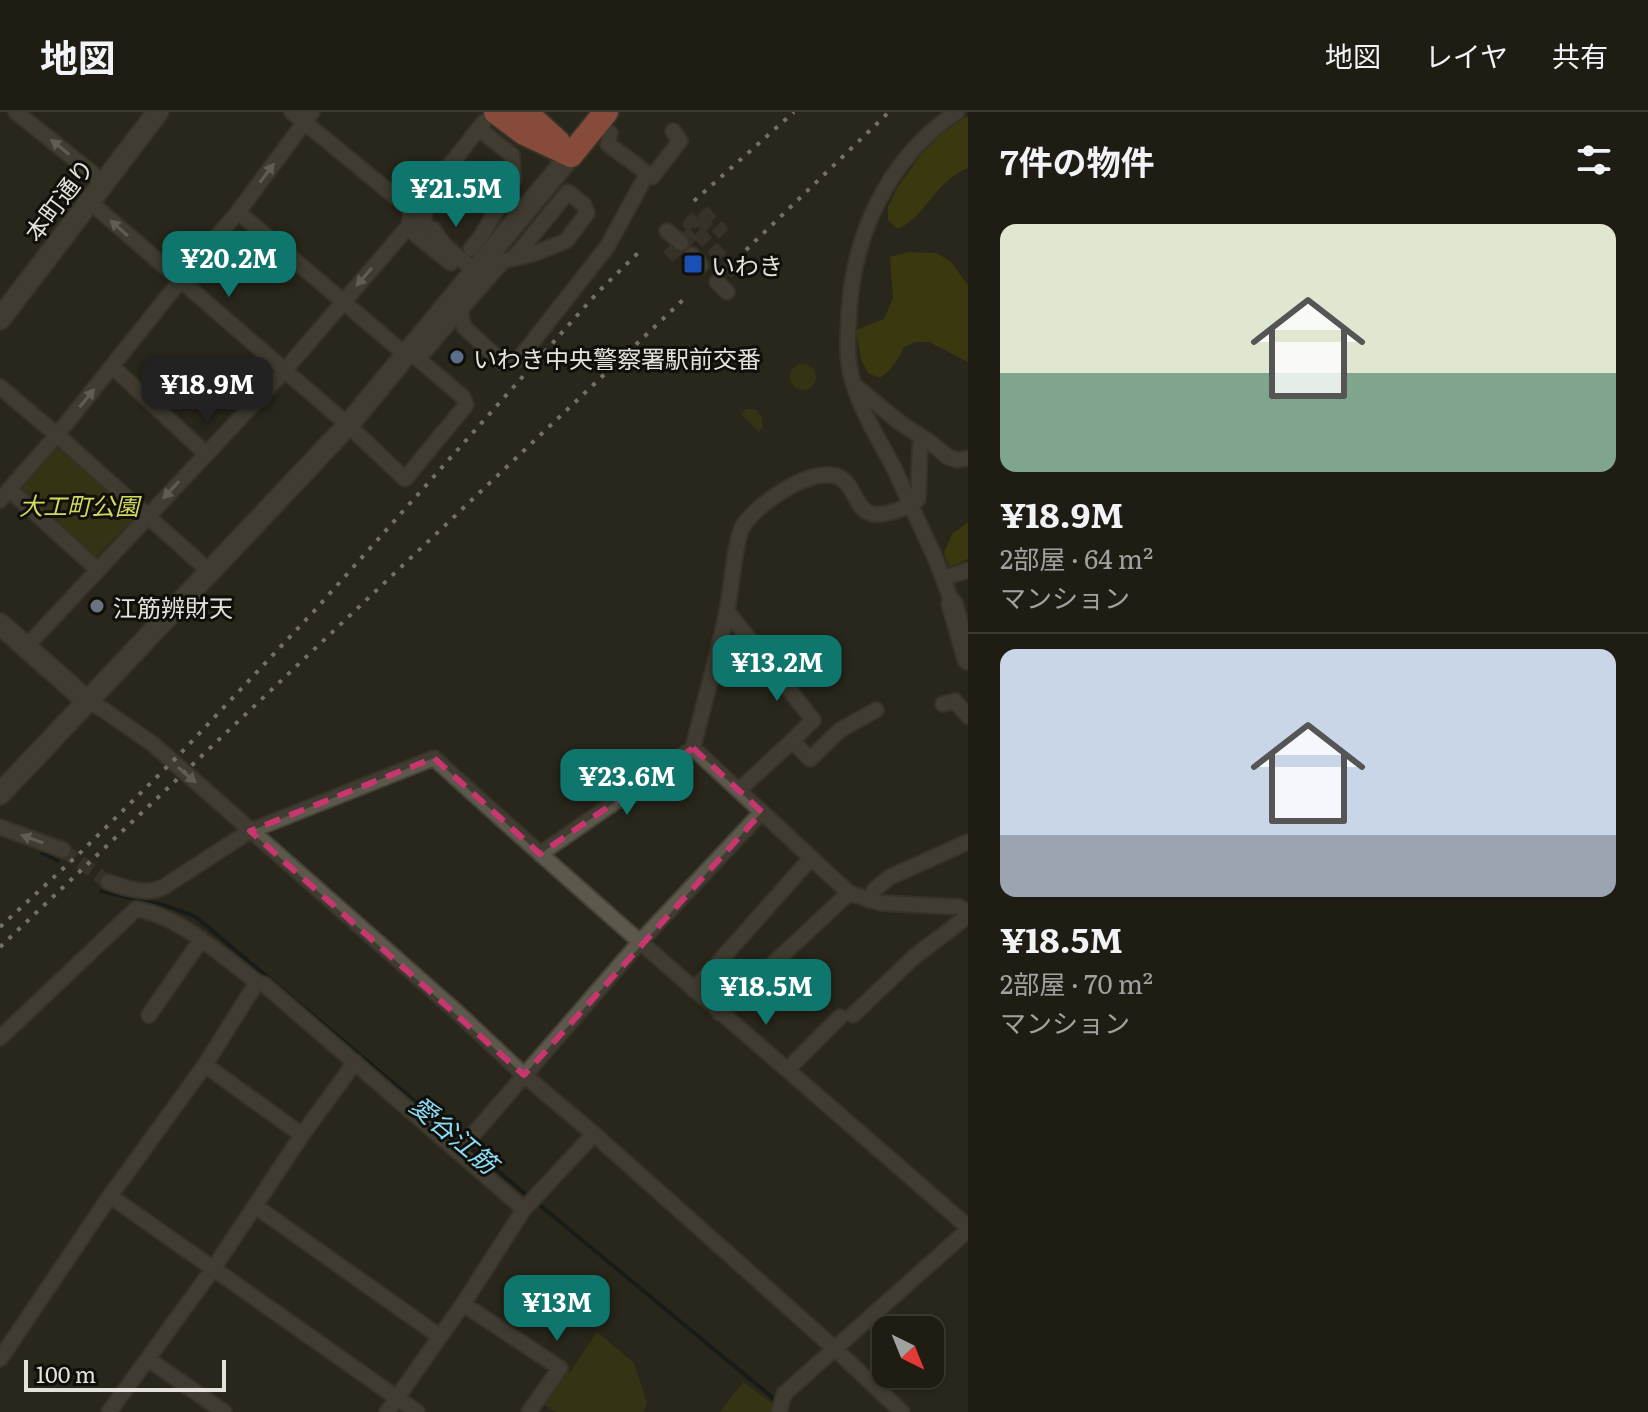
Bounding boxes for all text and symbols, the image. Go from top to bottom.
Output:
text: 地図 [40,27,116,84]
text: 地図 [1325,34,1381,76]
text: レイヤ [1425,34,1508,76]
text: 共有 [1552,34,1608,76]
text: 7件の物件 [1000,135,1154,185]
icon: filters [1572,138,1616,182]
one-way arrow [50,139,70,156]
street label: 本町通り [15,150,101,248]
pin: ¥21.5M [391,161,521,229]
one-way arrow [259,163,274,184]
text: ¥21.5M [410,167,502,206]
one-way arrow [110,220,130,237]
pin: ¥20.2M [164,231,294,299]
text: ¥20.2M [180,237,278,276]
place label: いわき [711,247,783,282]
marker: いわき [682,253,704,275]
one-way arrow [356,267,373,287]
icon: home [1236,276,1380,420]
place label: いわき中央警察署駅前交番 [473,340,761,375]
marker: いわき中央警察署駅前交番 [448,348,466,366]
pin: ¥18.9M [142,357,272,425]
text: ¥18.9M [160,363,254,402]
one-way arrow [78,389,95,409]
one-way arrow [162,481,180,500]
park label: 大工町公園 [19,487,142,522]
text: ¥18.9M [1000,488,1124,538]
text: 2部屋 · 64 m² [1000,538,1153,577]
text: マンション [1000,577,1130,616]
place label: 江筋辨財天 [113,589,233,624]
marker: 江筋辨財天 [88,597,106,615]
pin: ¥13.2M [712,635,842,703]
text: ¥13.2M [731,641,823,680]
icon: home [1236,701,1380,845]
pin: ¥23.6M [562,749,692,817]
text: ¥23.6M [578,755,676,794]
one-way arrow [176,766,196,783]
one-way arrow [19,832,43,845]
text: ¥18.5M [1000,913,1123,963]
pin: ¥18.5M [701,959,831,1027]
text: 2部屋 · 70 m² [1000,963,1153,1002]
text: ¥18.5M [719,965,813,1004]
text: マンション [1000,1002,1130,1041]
water label: 愛谷江筋 [403,1085,510,1184]
pin: ¥13M [510,1275,604,1343]
text: ¥13M [522,1281,592,1320]
north arrow [872,1316,944,1388]
map controls [872,1316,944,1388]
scale bar [24,1356,226,1392]
text: 100 m [36,1357,96,1390]

